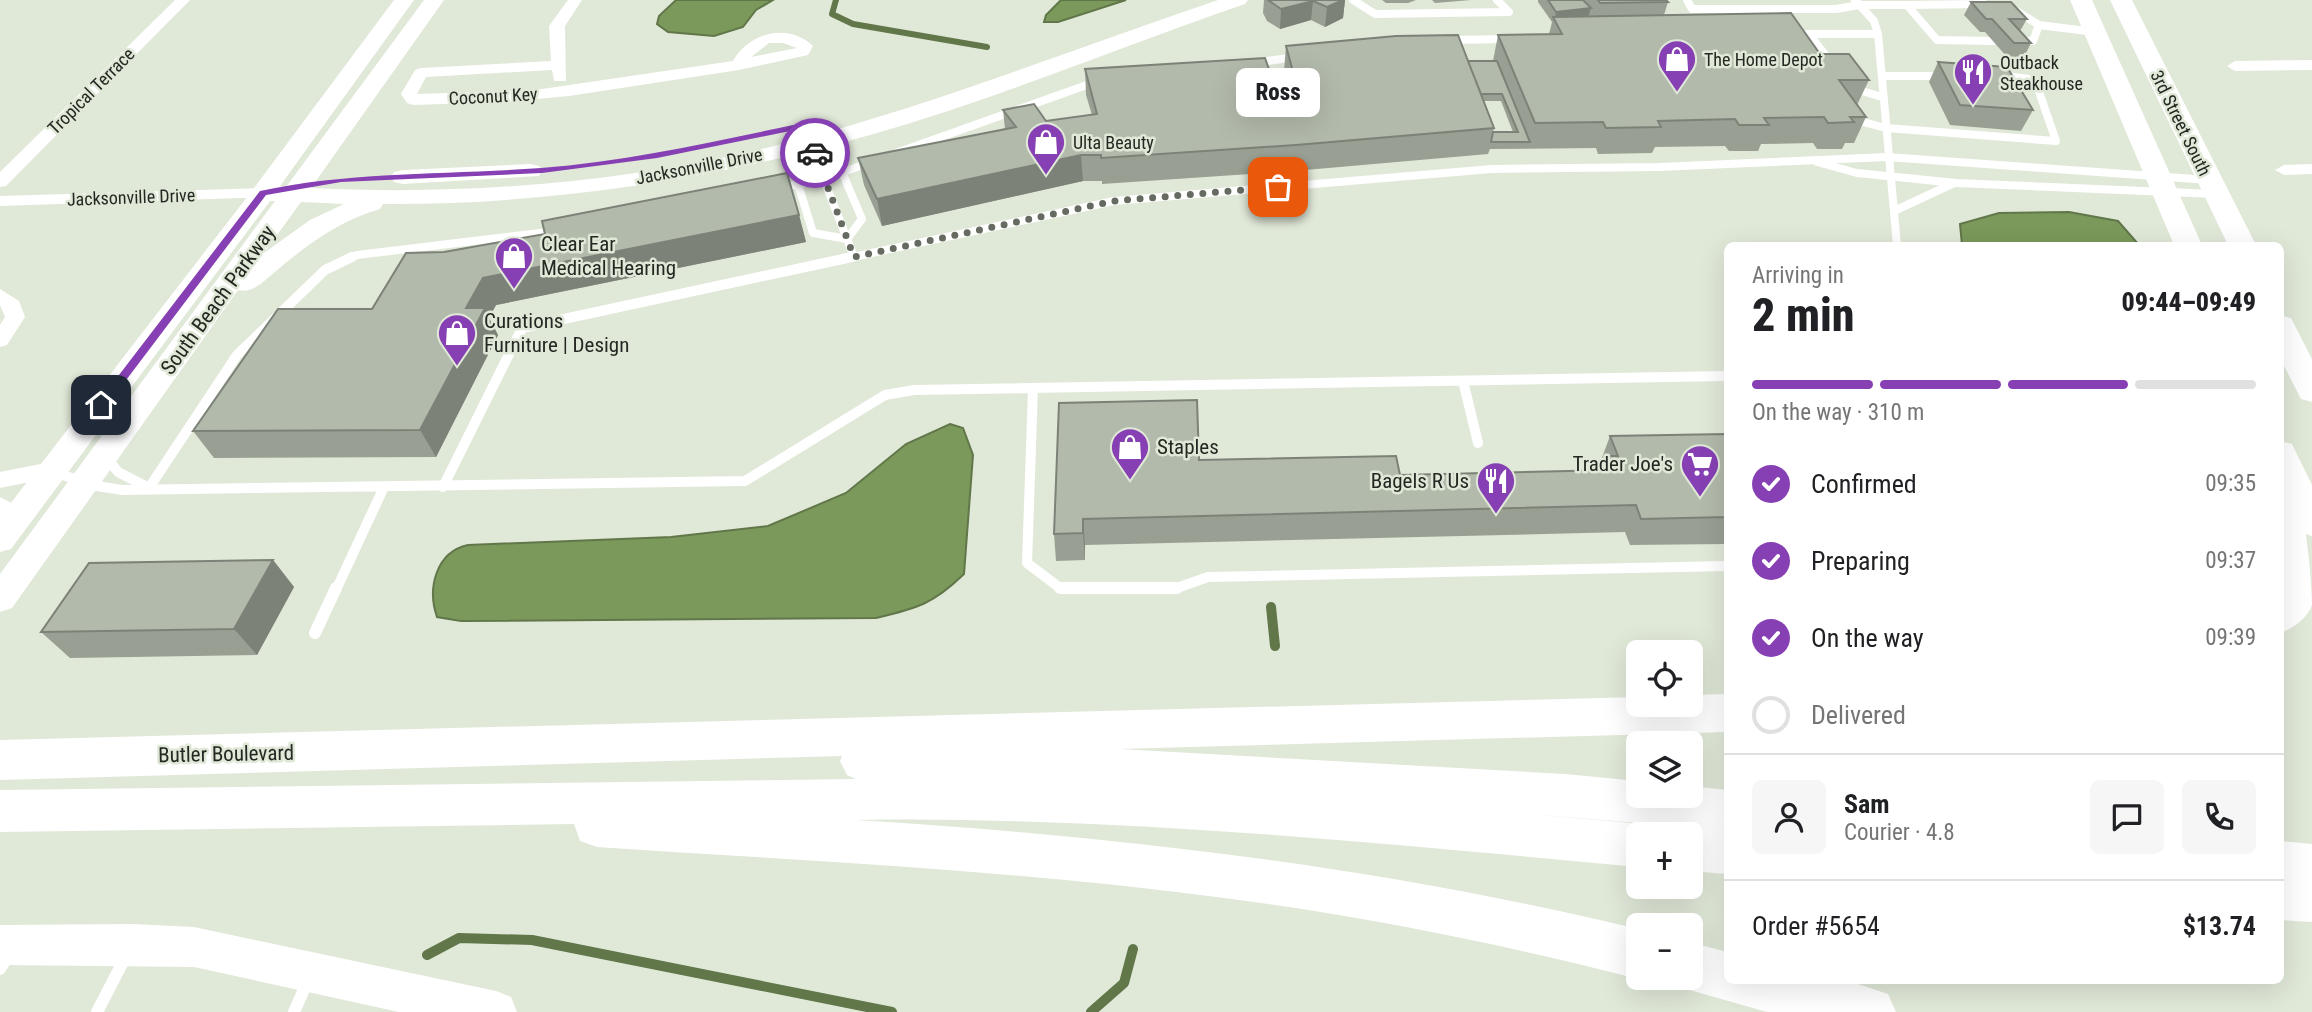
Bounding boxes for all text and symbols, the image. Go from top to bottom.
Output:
shop icon: The Home Depot [1656,38,1698,93]
street label: Tropical Terrace [43,43,139,139]
place label: The Home Depot [1704,49,1823,70]
restaurant icon: Outback Steakhouse [1952,51,1994,106]
place label: Outback Steakhouse [2000,52,2083,94]
street label: 3rd Street South [2146,67,2216,179]
callout: Ross [1236,68,1320,117]
text: Ross [1255,79,1301,106]
street label: Coconut Key [448,83,538,109]
courier [780,118,850,188]
shop icon: Ulta Beauty [1025,121,1067,176]
place label: Ulta Beauty [1073,132,1154,153]
icon: car [796,134,834,172]
street label: Jacksonville Drive [634,143,764,189]
pin [1248,157,1308,217]
icon: bag [1259,168,1297,206]
street label: Jacksonville Drive [67,184,195,210]
street label: South Beach Parkway [156,221,280,379]
place label: Clear Ear Medical Hearing [541,232,676,280]
shop icon: Clear Ear Medical Hearing [493,235,535,290]
text: Arriving in [1752,262,1844,289]
text: 09:44–09:49 [2122,287,2256,317]
text: 2 min [1752,288,1855,342]
place label: Curations Furniture | Design [484,309,629,357]
shop icon: Curations Furniture | Design [436,312,478,367]
pin [71,375,131,435]
icon: home [82,386,120,424]
text: On the way · 310 m [1752,399,1924,426]
shop icon: Staples [1109,426,1151,481]
place label: Staples [1157,435,1219,459]
supermarket icon: Trader Joe's [1679,443,1721,498]
place label: Trader Joe's [1572,452,1673,476]
restaurant icon: Bagels R Us [1475,460,1517,515]
icon: check [1752,465,1790,503]
place label: Bagels R Us [1371,469,1469,493]
text: Confirmed [1811,469,1917,499]
text: 09:35 [2205,470,2256,497]
icon: check [1752,542,1790,580]
text: Preparing [1811,546,1910,576]
text: 09:37 [2205,547,2256,574]
icon: check [1752,619,1790,657]
text: On the way [1811,623,1924,653]
text: 09:39 [2205,624,2256,651]
map controls [1626,640,1703,990]
button: locate [1626,640,1703,717]
text: Delivered [1811,700,1906,730]
button: layers [1626,731,1703,808]
street label: Butler Boulevard [158,741,294,767]
button: person [1752,780,1826,854]
button: chat [2090,780,2164,854]
button: phone [2182,780,2256,854]
text: Sam [1844,789,1890,819]
text: Courier · 4.8 [1844,819,1955,846]
button: + [1626,822,1703,899]
text: Order #5654 [1752,911,1880,941]
text: $13.74 [2183,911,2256,941]
button: − [1626,913,1703,990]

